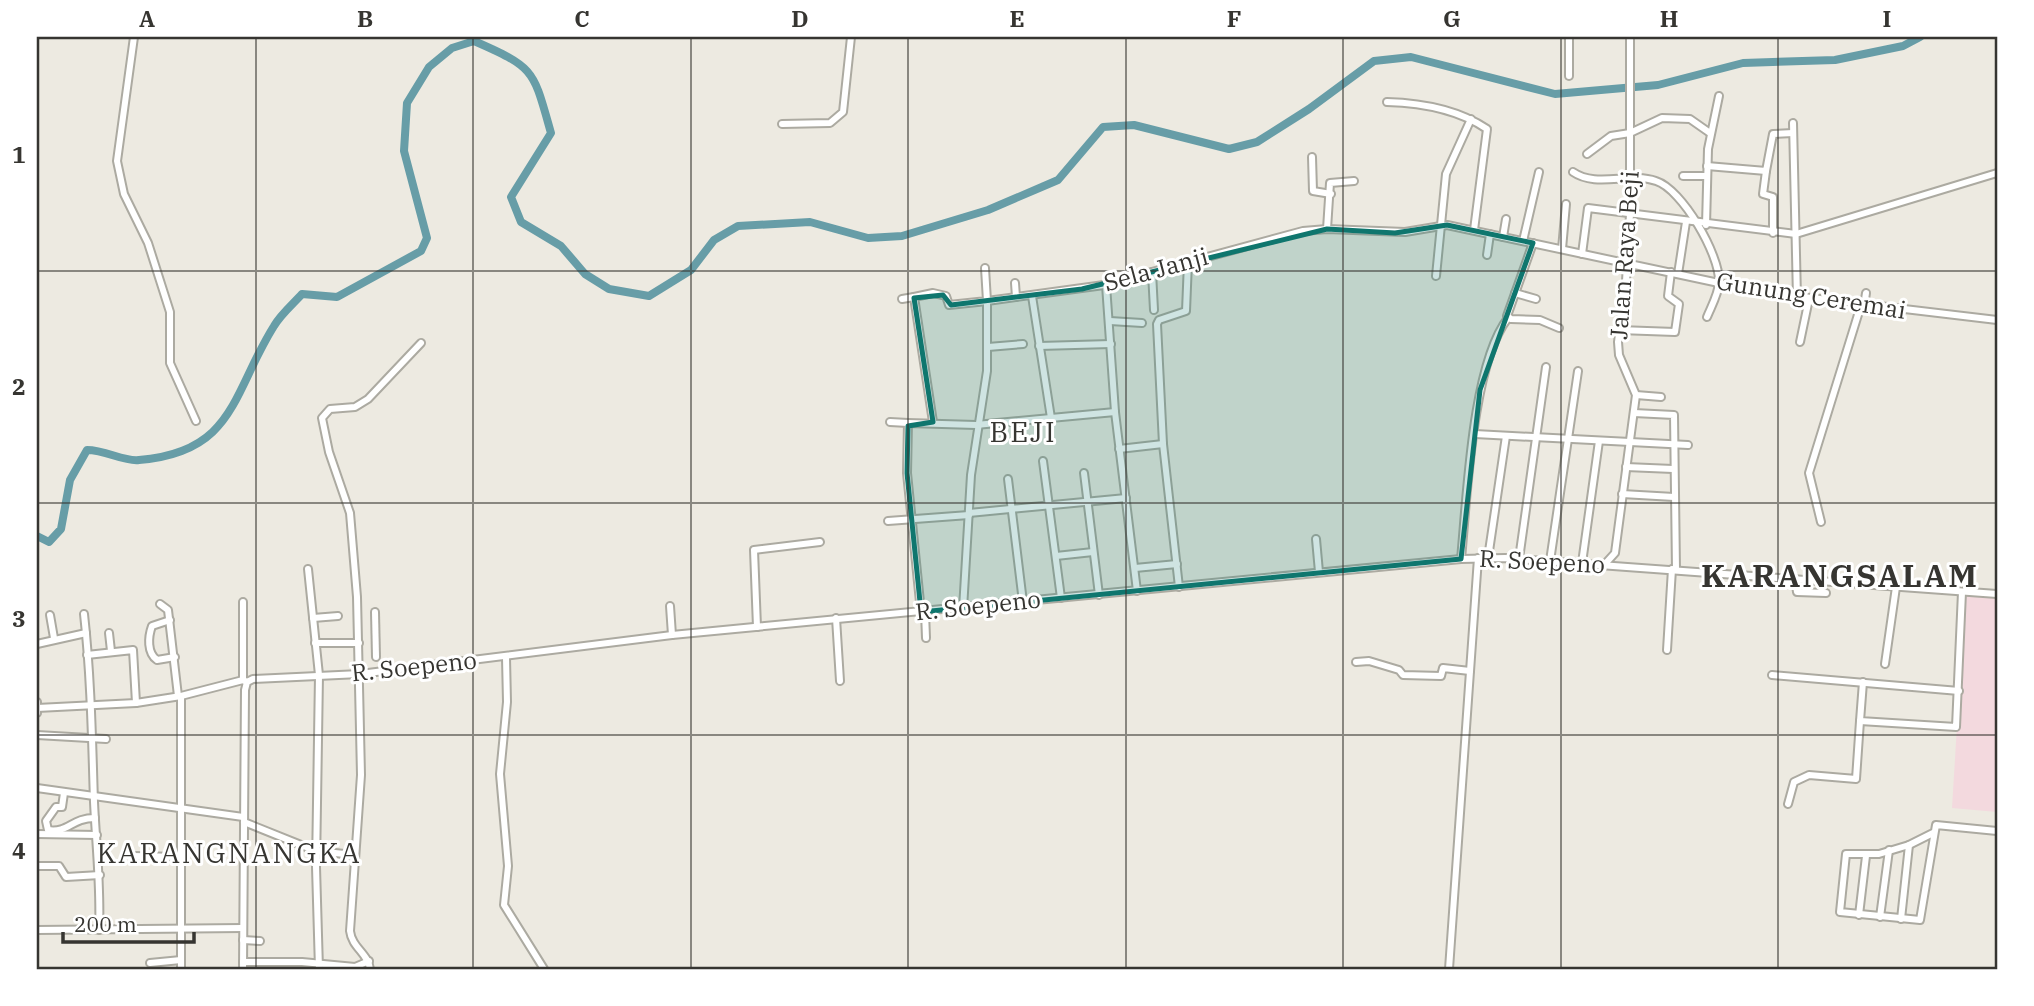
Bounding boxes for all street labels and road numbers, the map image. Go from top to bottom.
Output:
street label: Jalan Raya Beji [1602,169,1646,340]
street label: Sela Janji [1100,240,1212,298]
street label: Gunung Ceremai [1714,264,1908,326]
street label: R. Soepeno [1478,542,1606,580]
street label: R. Soepeno [914,583,1042,628]
street label: R. Soepeno [350,644,478,689]

